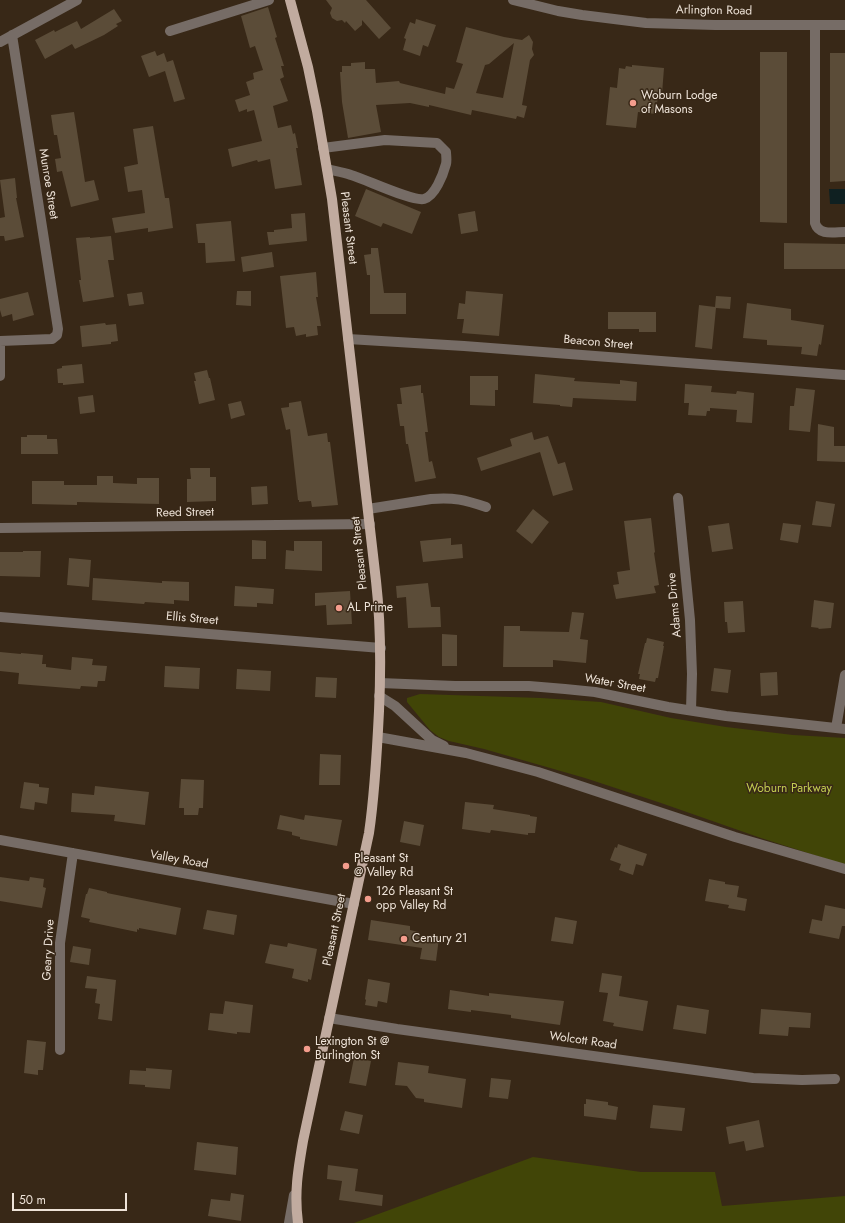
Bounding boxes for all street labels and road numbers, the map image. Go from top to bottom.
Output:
street label: Arlington Road [676,3,752,19]
street label: Munroe Street [35,148,61,220]
street label: Pleasant Street [336,191,360,265]
street label: Beacon Street [563,333,633,353]
street label: Reed Street [156,505,214,521]
street label: Pleasant Street [349,516,371,590]
street label: Adams Drive [665,572,685,638]
street label: Ellis Street [165,610,219,628]
street label: Water Street [583,672,647,696]
street label: Valley Road [149,848,209,872]
street label: Pleasant Street [320,893,350,967]
street label: Geary Drive [40,919,58,981]
street label: Wolcott Road [548,1029,618,1053]

